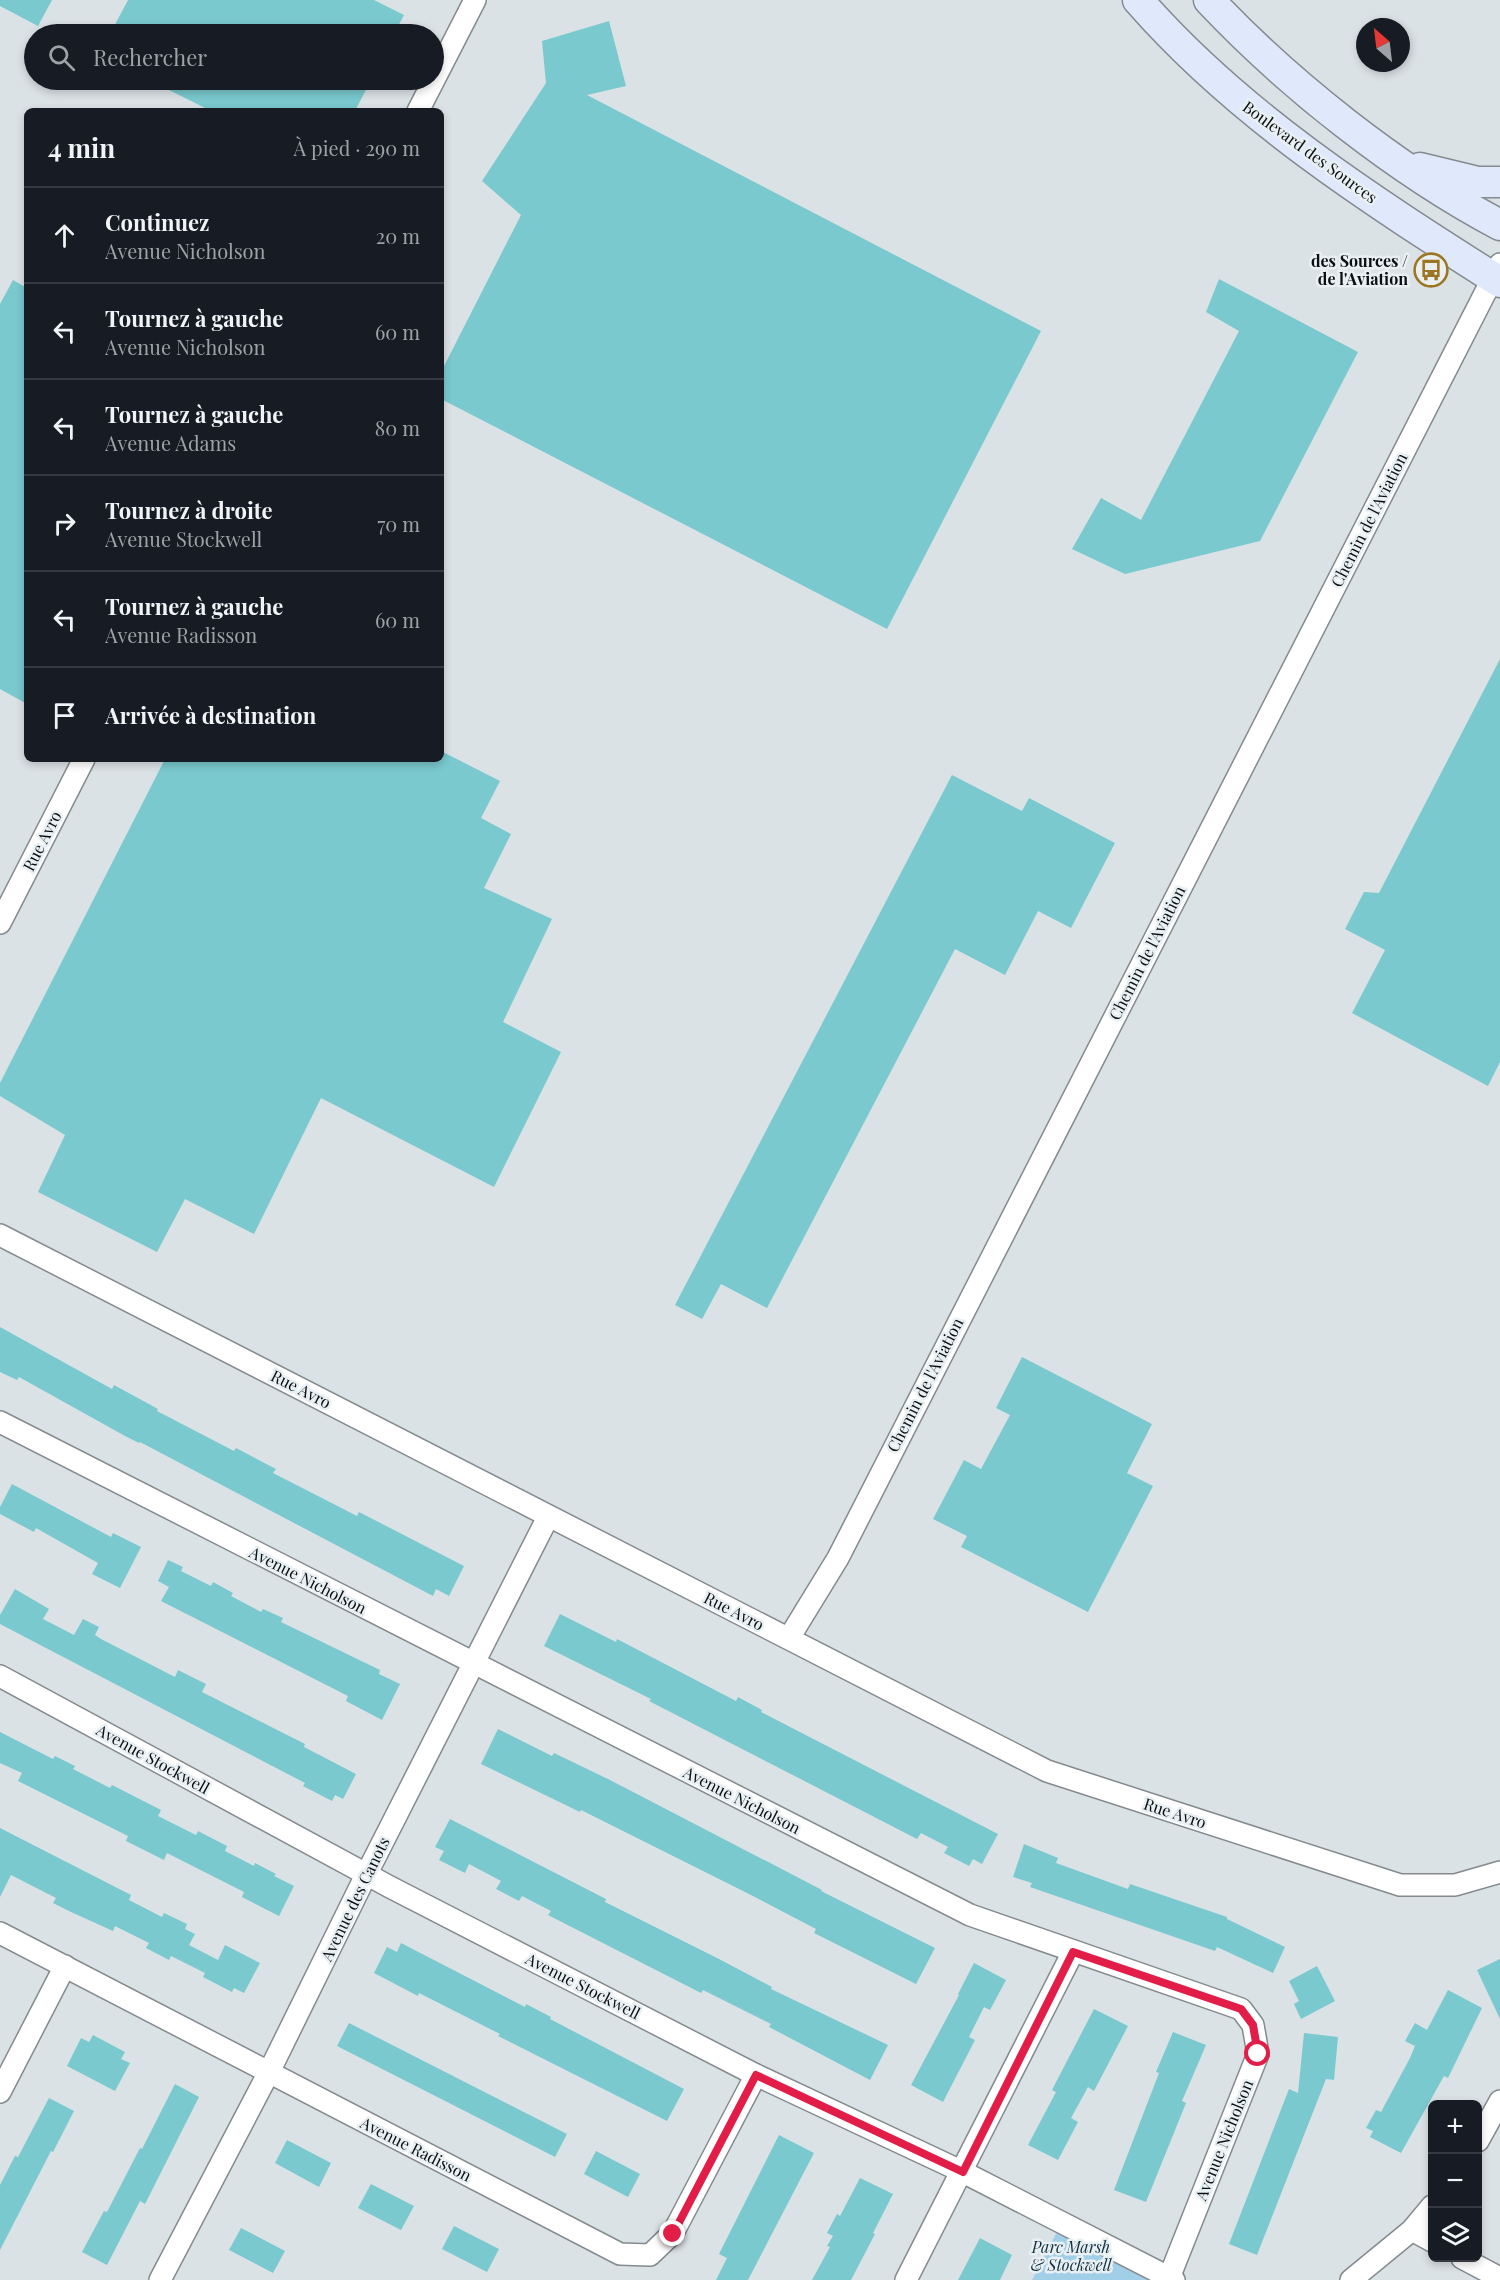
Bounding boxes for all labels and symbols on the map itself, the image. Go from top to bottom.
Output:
north arrow [1356,18,1410,72]
street label: Boulevard des Sources [1239,96,1382,207]
place label: des Sources / de l'Aviation [1311,250,1408,289]
bus stop icon: des Sources / de l'Aviation [1413,252,1449,288]
street label: Chemin de l'Aviation [1326,449,1412,590]
street label: Rue Avro [18,807,66,874]
street label: Chemin de l'Aviation [1104,882,1190,1023]
street label: Chemin de l'Aviation [882,1314,968,1455]
street label: Rue Avro [268,1365,335,1413]
street label: Avenue Nicholson [245,1541,371,1618]
street label: Rue Avro [701,1587,768,1635]
street label: Avenue Stockwell [92,1718,214,1798]
street label: Avenue Nicholson [679,1761,805,1838]
street label: Rue Avro [1141,1793,1209,1833]
street label: Avenue des Canots [315,1833,394,1965]
street label: Avenue Stockwell [521,1947,644,2024]
route start [1244,2040,1270,2066]
street label: Avenue Nicholson [1189,2076,1257,2204]
street label: Avenue Radisson [356,2111,476,2186]
route end [659,2220,685,2246]
park label: Parc Marsh & Stockwell [1030,2236,1112,2275]

